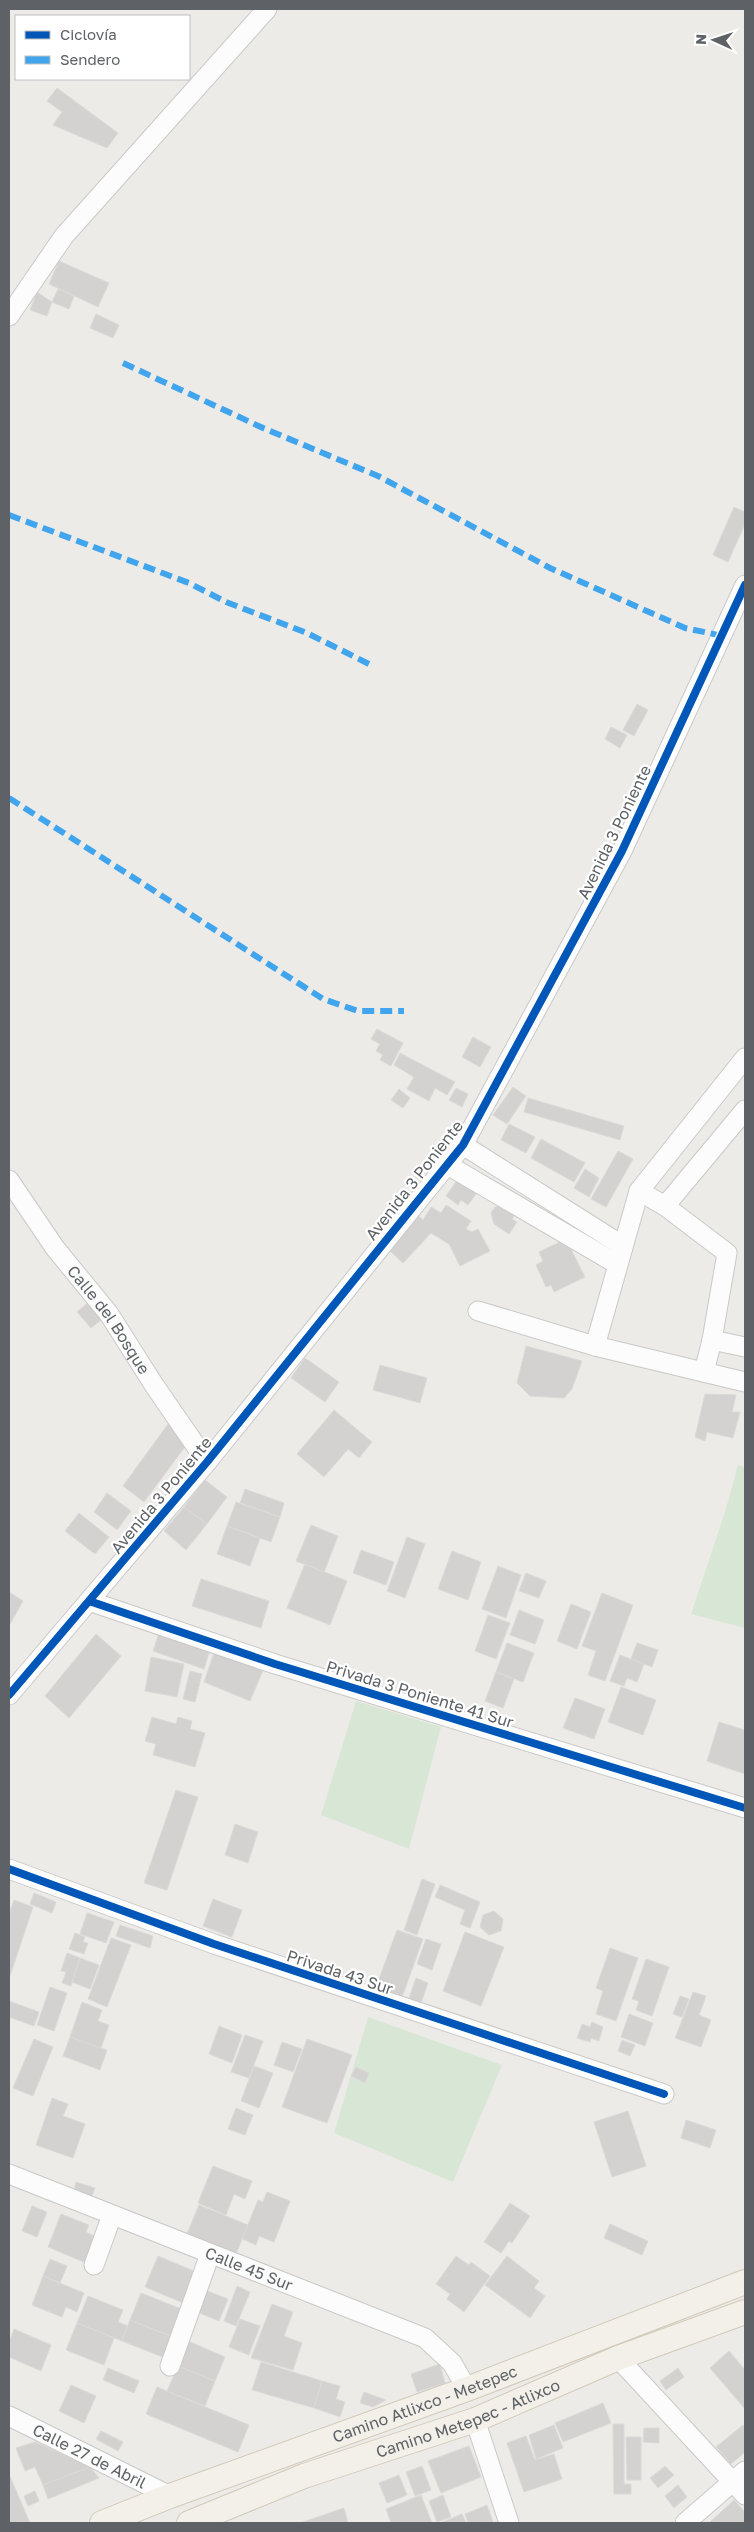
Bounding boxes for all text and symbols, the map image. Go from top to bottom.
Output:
legend [15,15,190,80]
north arrow [689,15,739,65]
text: Ciclovía [60,25,117,43]
text: N [692,34,709,45]
text: Sendero [60,50,120,68]
street label: Avenida 3 Poniente [573,762,655,902]
street label: Avenida 3 Poniente [361,1116,467,1244]
street label: Calle del Bosque [63,1261,155,1378]
street label: Avenida 3 Poniente [106,1432,216,1558]
street label: Privada 3 Poniente 41 Sur [324,1656,516,1732]
street label: Privada 43 Sur [284,1945,396,1999]
street label: Calle 45 Sur [202,2242,296,2295]
street label: Camino Atlixco - Metepec [330,2361,520,2447]
street label: Camino Metepec - Atlixco [373,2374,563,2462]
street label: Calle 27 de Abril [29,2419,150,2493]

